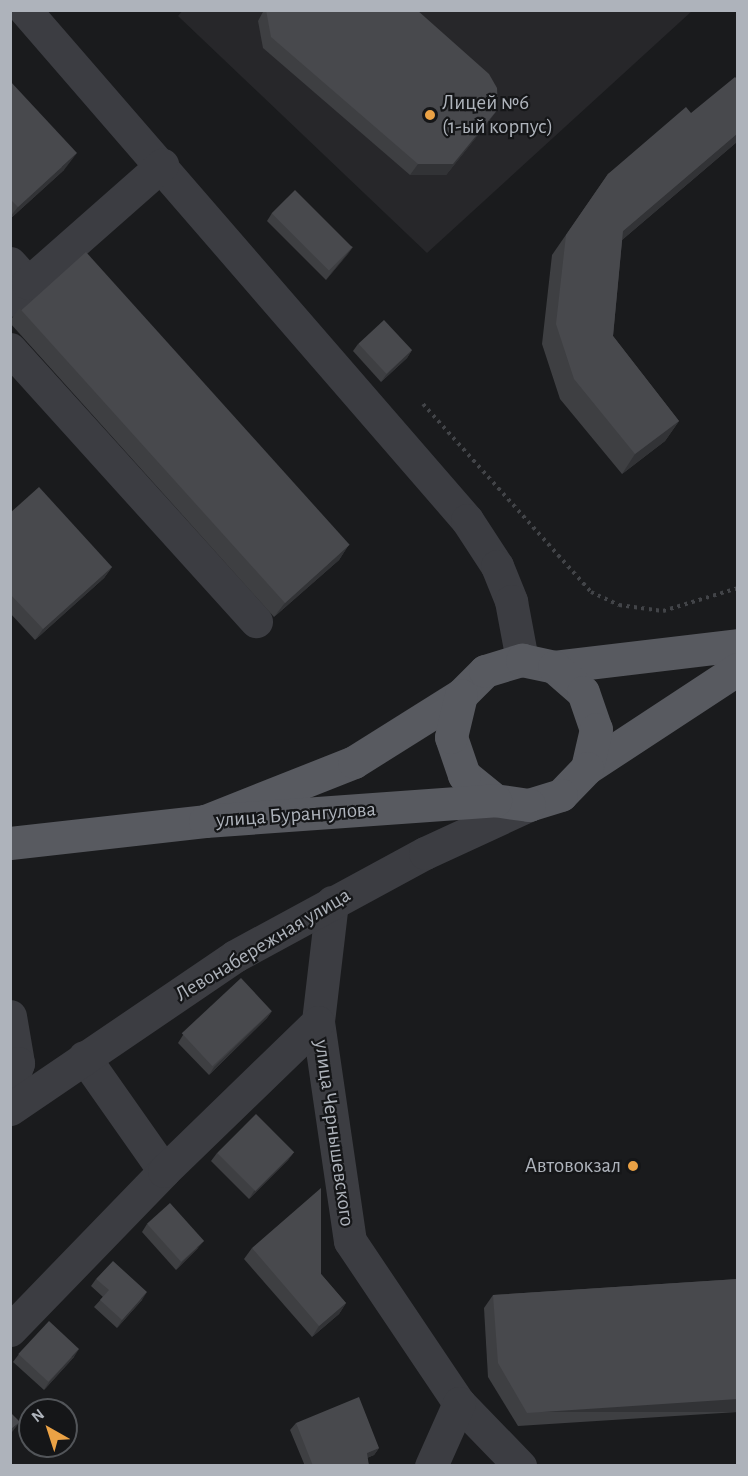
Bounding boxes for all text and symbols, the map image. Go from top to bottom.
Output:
place label: Лицей №6 (1-ый корпус) [442,90,553,140]
marker: Лицей №6 (1-ый корпус) [423,108,437,122]
street label: улица Бурангулова [215,797,377,833]
street label: Левонабережная улица [171,883,355,1007]
street label: улица Чернышевского [308,1038,360,1228]
place label: Автовокзал [525,1153,621,1179]
marker: Автовокзал [626,1159,640,1173]
north arrow [18,1398,78,1458]
text: N [29,1406,47,1425]

